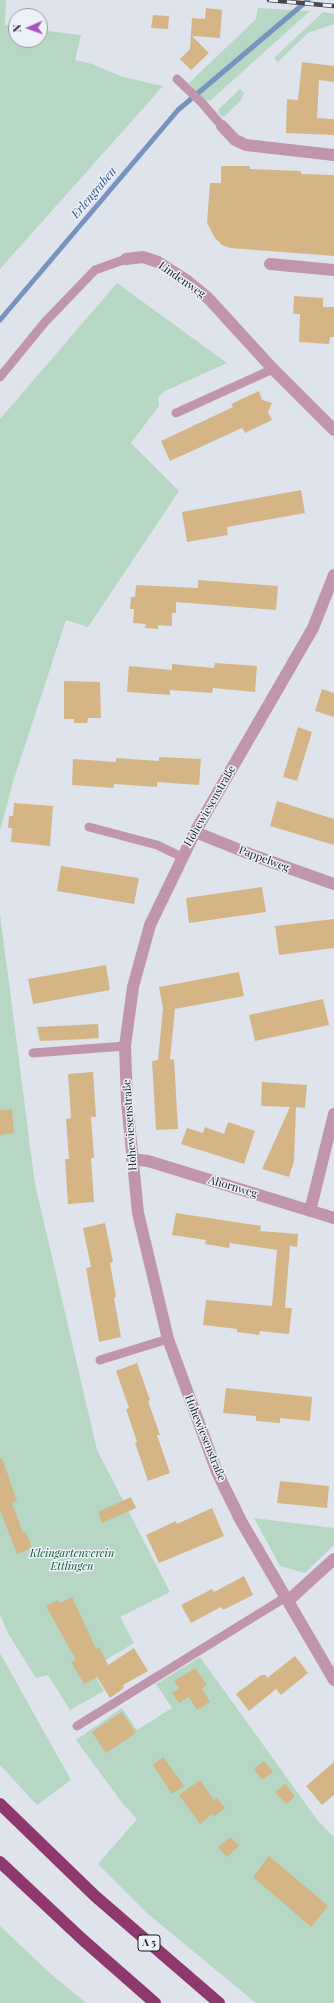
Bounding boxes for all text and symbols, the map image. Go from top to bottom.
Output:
north arrow [8,8,48,48]
text: N [9,24,24,33]
water label: Erlengraben [68,164,120,222]
street label: Lindenweg [156,259,208,301]
street label: Hohewiesenstraße [181,763,239,849]
street label: Pappelweg [237,843,291,875]
street label: Hohewiesenstraße [120,1079,140,1171]
street label: Ahornweg [207,1173,259,1201]
street label: Hohewiesenstraße [182,1393,228,1483]
park label: Kleingartenverein Ettlingen [30,1547,114,1573]
road number: A 5 [138,1935,160,1951]

